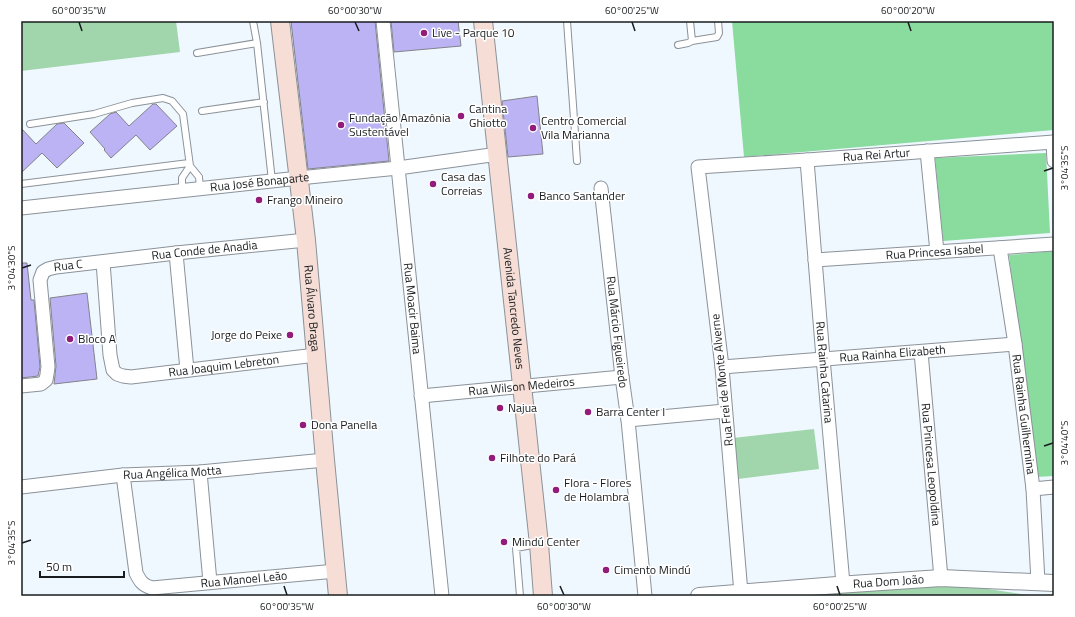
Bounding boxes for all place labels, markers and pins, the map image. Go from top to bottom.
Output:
place label: Live - Parque 10 [432,23,515,42]
marker: Live - Parque 10 [419,28,429,38]
place label: Cantina Ghiotto [469,99,507,132]
place label: Fundação Amazônia Sustentável [349,108,451,141]
marker: Cantina Ghiotto [456,111,466,121]
place label: Centro Comercial Vila Marianna [541,111,627,144]
marker: Fundação Amazônia Sustentável [336,120,346,130]
marker: Centro Comercial Vila Marianna [528,123,538,133]
place label: Casa das Correias [441,167,486,200]
marker: Casa das Correias [428,179,438,189]
place label: Banco Santander [539,186,625,205]
place label: Frango Mineiro [267,190,343,209]
marker: Banco Santander [526,191,536,201]
marker: Frango Mineiro [254,195,264,205]
place label: Jorge do Peixe [211,325,282,344]
place label: Bloco A [78,329,116,348]
marker: Jorge do Peixe [285,330,295,340]
marker: Bloco A [65,334,75,344]
place label: Najua [508,398,537,417]
place label: Barra Center I [596,402,665,421]
marker: Najua [495,403,505,413]
marker: Barra Center I [583,407,593,417]
place label: Dona Panella [311,415,377,434]
marker: Dona Panella [298,420,308,430]
place label: Filhote do Pará [500,448,576,467]
marker: Filhote do Pará [487,453,497,463]
place label: Flora - Flores de Holambra [564,473,632,506]
marker: Flora - Flores de Holambra [551,485,561,495]
place label: Mindú Center [512,532,580,551]
marker: Mindú Center [499,537,509,547]
place label: Cimento Mindú [614,560,691,579]
marker: Cimento Mindú [601,565,611,575]

